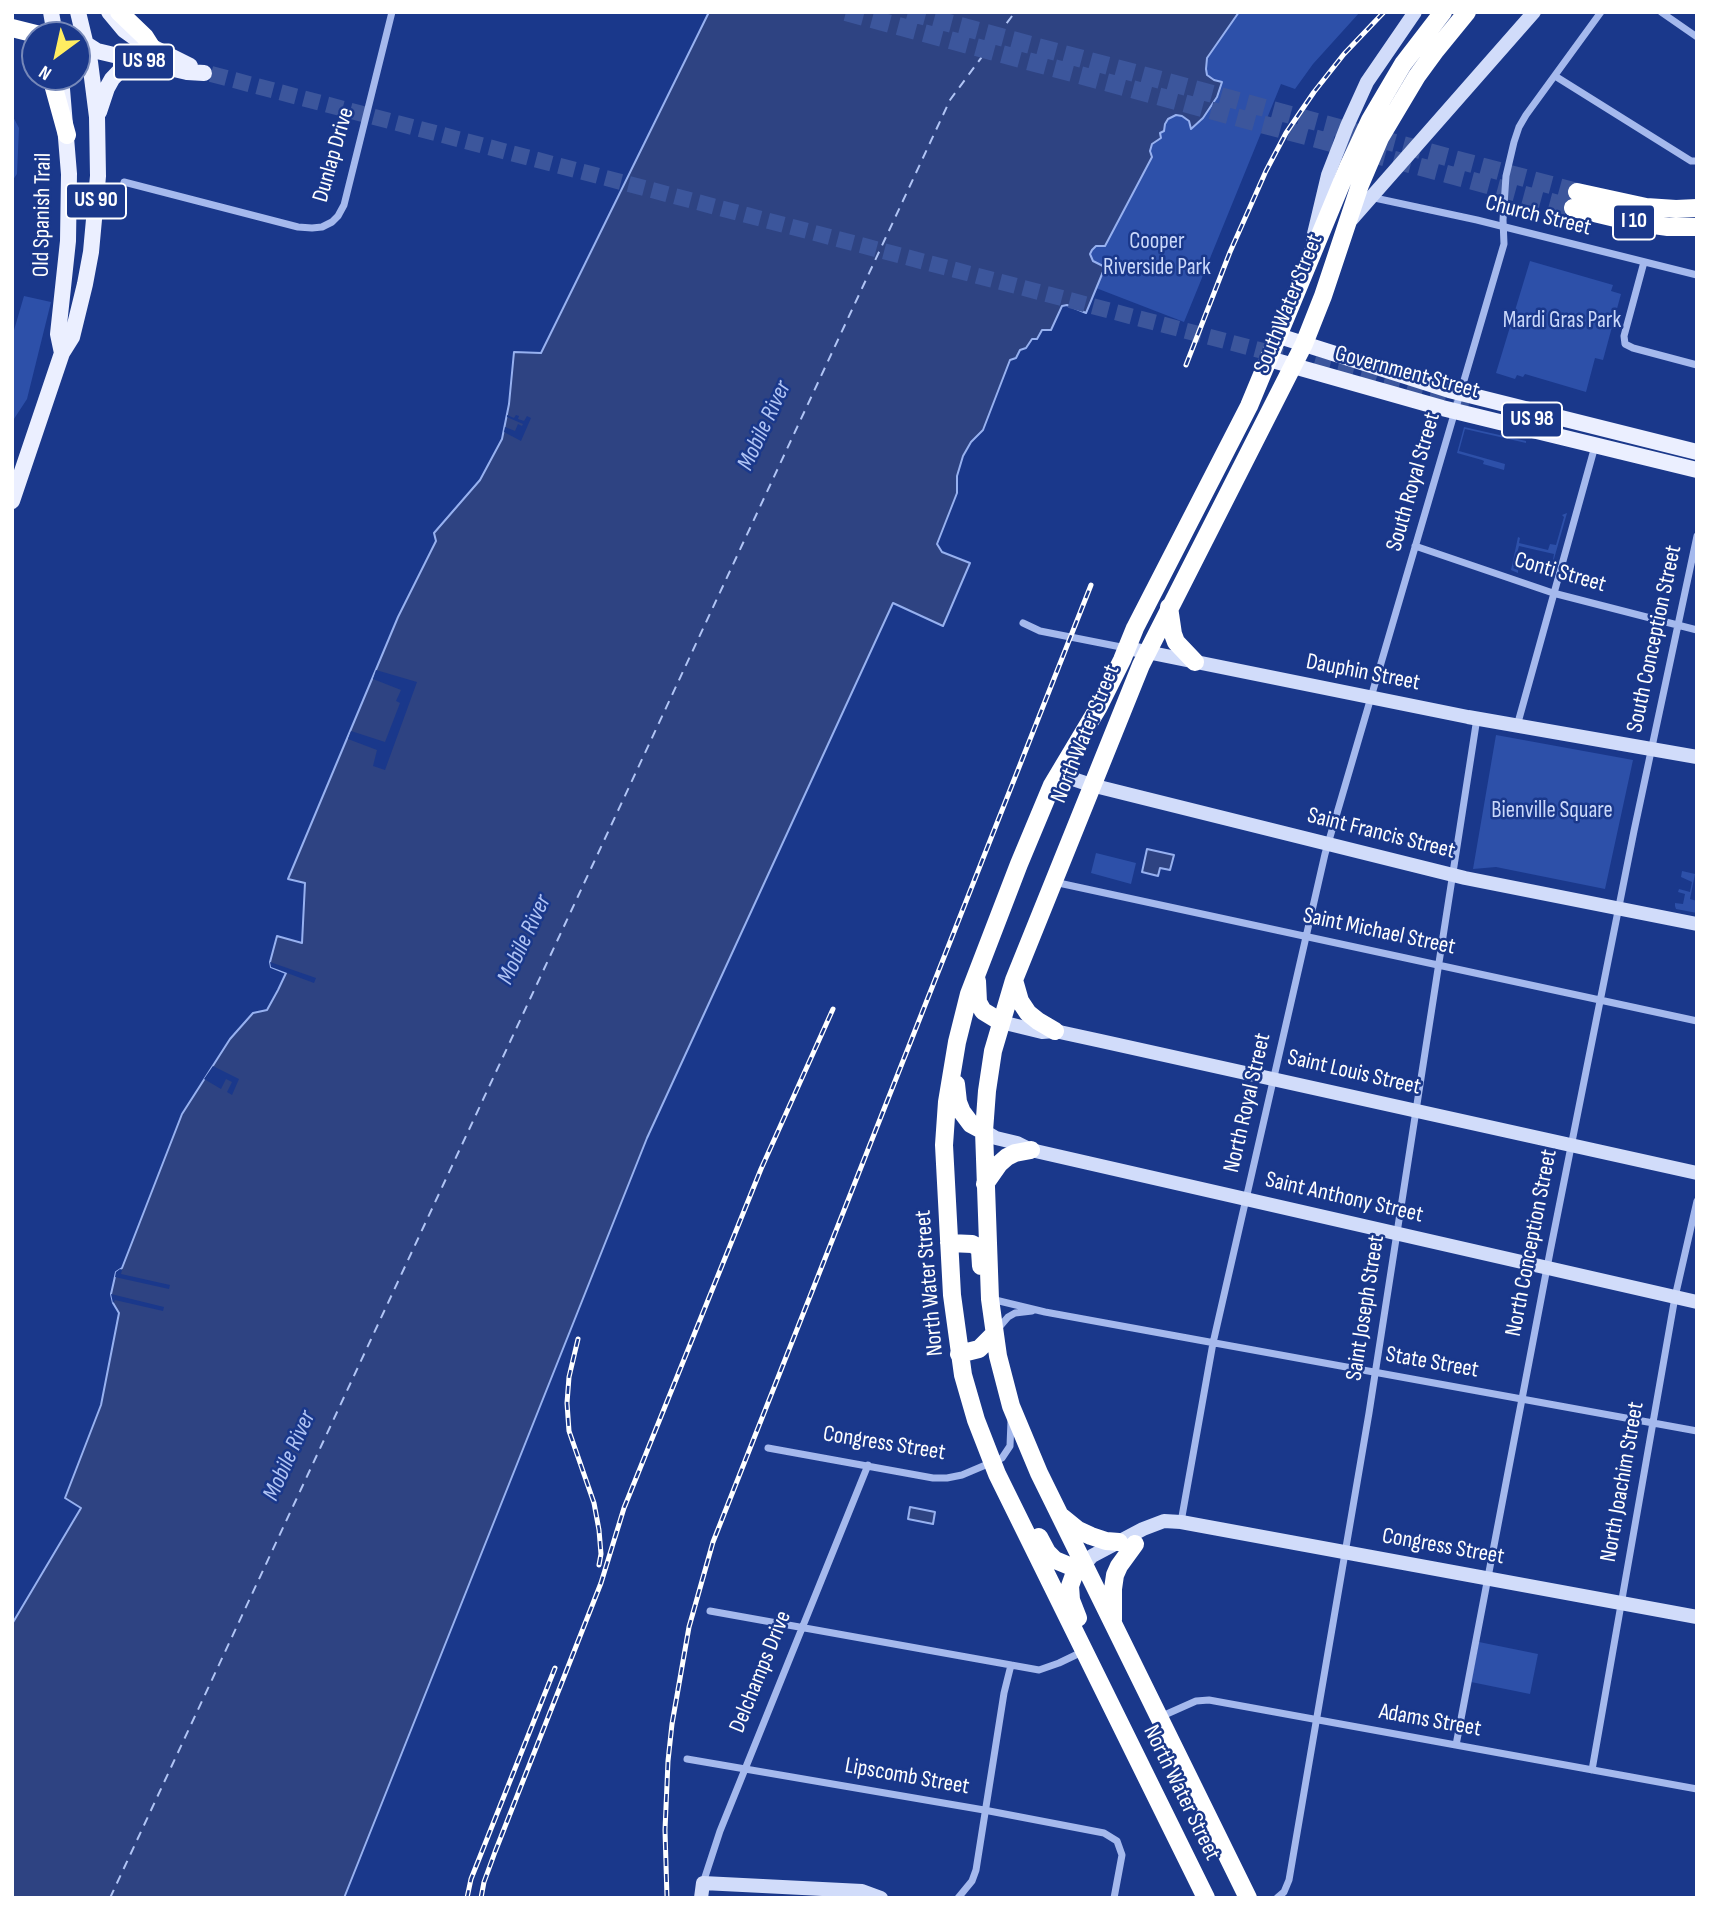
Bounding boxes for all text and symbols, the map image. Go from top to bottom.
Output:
north arrow [21,21,91,91]
road number: US 98 [114,44,174,80]
text: N [35,60,56,85]
street label: Dunlap Drive [307,104,361,206]
street label: Old Spanish Trail [28,153,58,277]
road number: US 90 [66,184,126,218]
street label: Church Street [1482,190,1594,242]
road number: I 10 [1613,204,1655,240]
park label: Cooper Riverside Park [1103,228,1211,282]
street label: South Water Street [1249,230,1329,378]
park label: Mardi Gras Park [1503,307,1621,335]
street label: Government Street [1332,340,1482,406]
water label: Mobile River [732,377,798,475]
road number: US 98 [1502,402,1562,438]
street label: South Royal Street [1381,409,1447,555]
street label: South Conception Street [1622,543,1688,735]
street label: Conti Street [1511,547,1609,599]
street label: Dauphin Street [1304,648,1422,698]
street label: North Water Street [1046,661,1126,807]
park label: Bienville Square [1491,797,1613,825]
street label: Saint Francis Street [1304,802,1458,866]
water label: Mobile River [492,891,558,989]
street label: Saint Michael Street [1300,902,1458,962]
street label: North Royal Street [1219,1031,1277,1175]
street label: Saint Louis Street [1285,1044,1423,1102]
street label: North Conception Street [1500,1147,1564,1339]
street label: Saint Anthony Street [1262,1166,1426,1230]
street label: North Water Street [910,1209,950,1357]
street label: Saint Joseph Street [1341,1233,1391,1383]
street label: State Street [1383,1341,1481,1385]
street label: North Joachim Street [1595,1400,1651,1564]
water label: Mobile River [257,1407,323,1505]
street label: Congress Street [821,1421,947,1467]
street label: Congress Street [1380,1523,1506,1571]
street label: Delchamps Drive [724,1607,798,1737]
street label: Adams Street [1377,1698,1483,1744]
street label: North Water Street [1136,1721,1226,1865]
street label: Lipscomb Street [843,1752,971,1802]

